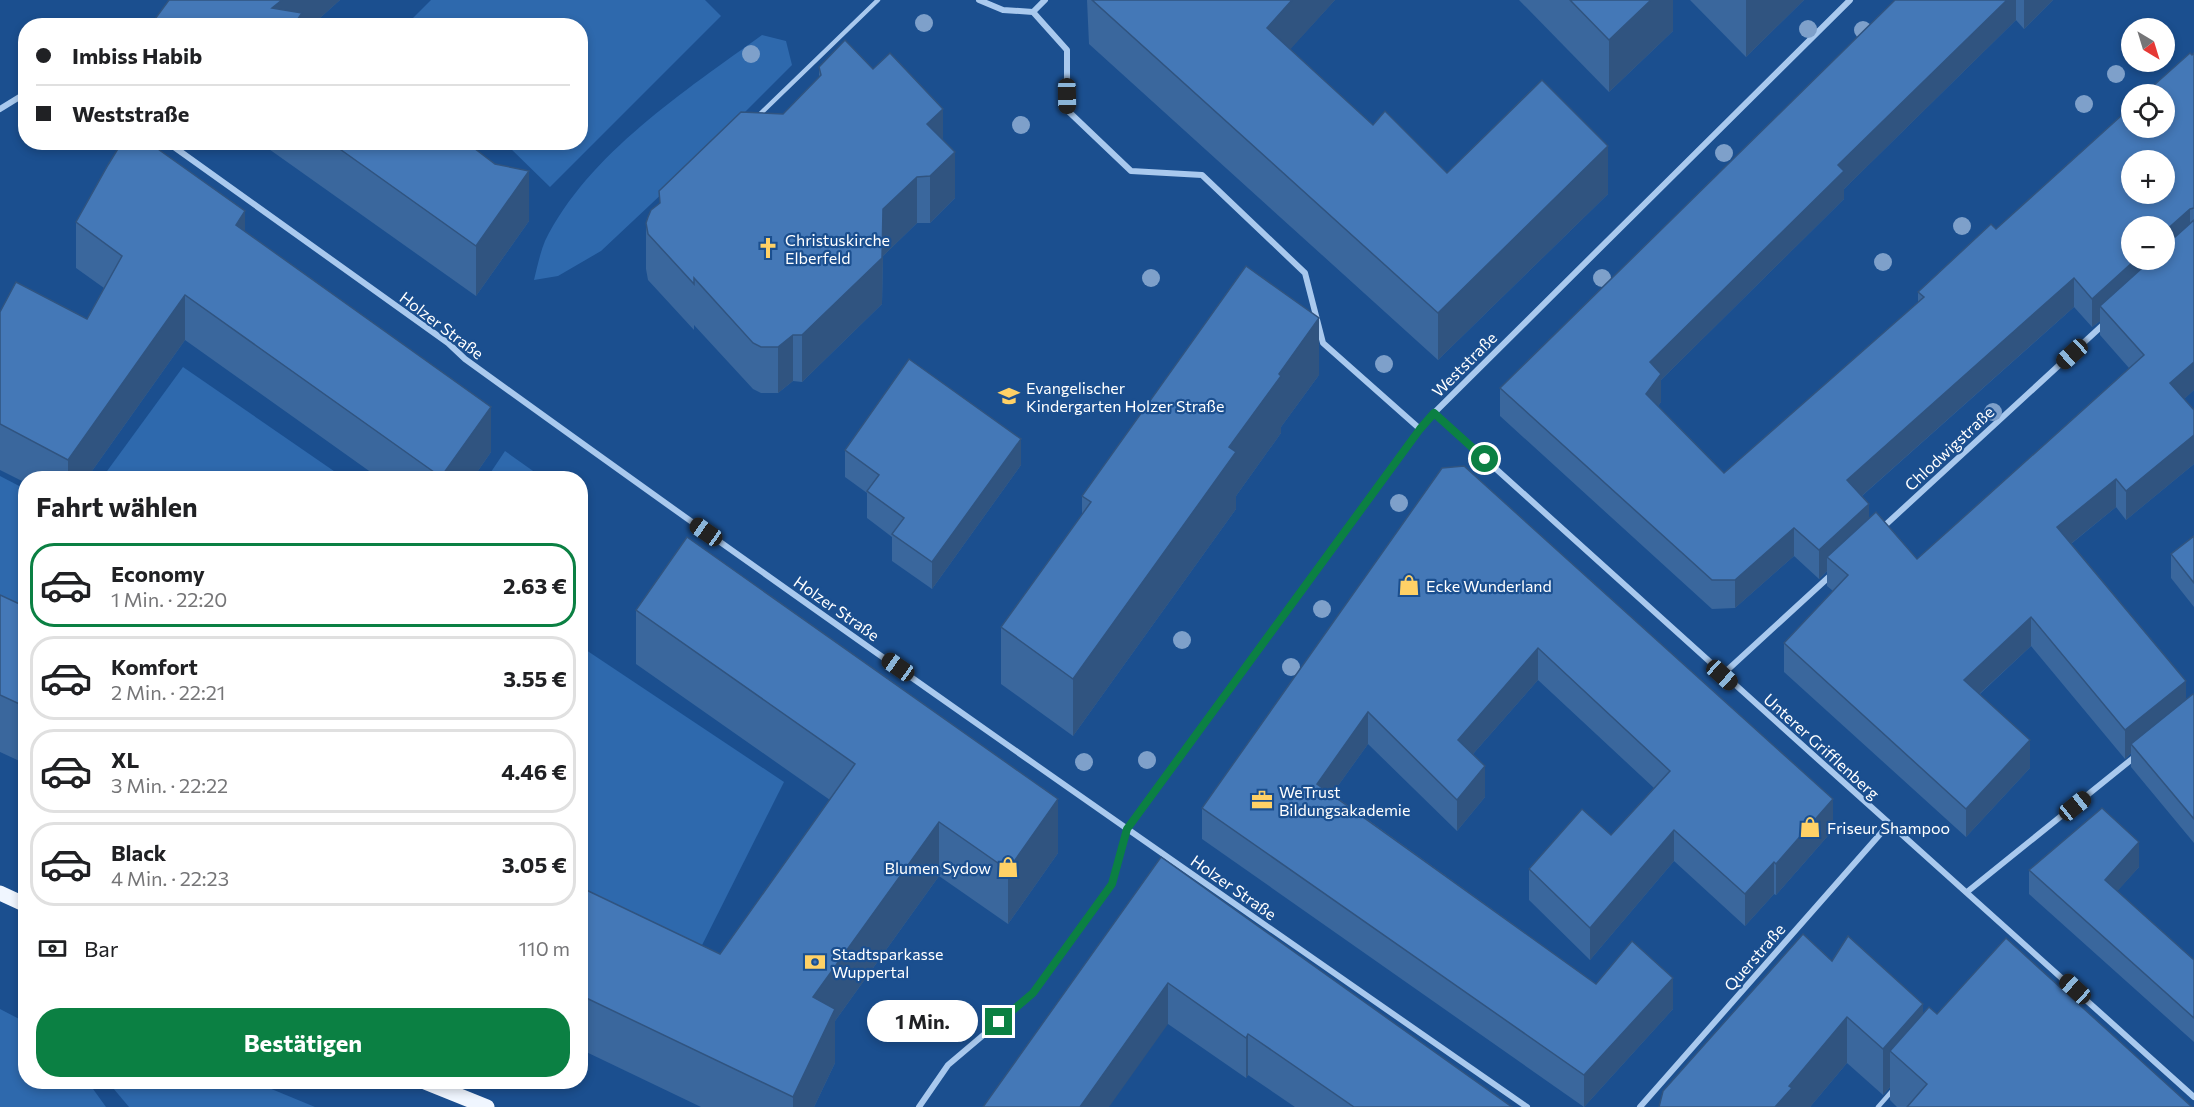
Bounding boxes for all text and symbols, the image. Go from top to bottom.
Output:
north arrow [2121,18,2175,72]
map controls [2121,18,2175,270]
text: Imbiss Habib [72,42,202,69]
car [1058,78,1076,114]
button: locate [2121,84,2175,138]
text: Weststraße [72,100,189,127]
button: + [2121,150,2175,204]
button: − [2121,216,2175,270]
place label: Christuskirche Elberfeld [785,230,890,267]
church icon: Christuskirche Elberfeld [756,236,780,260]
street label: Holzer Straße [396,287,488,363]
street label: Weststraße [1428,328,1500,400]
car [2053,335,2091,373]
place label: Evangelischer Kindergarten Holzer Straße [1026,378,1224,415]
school or university icon: Evangelischer Kindergarten Holzer Straße [997,384,1021,408]
street label: Chlodwigstraße [1900,402,1998,494]
route start [1471,445,1498,472]
text: Fahrt wählen [36,490,198,523]
car [686,514,726,550]
icon: car [39,558,93,612]
text: Economy [111,560,205,587]
text: 2.63 € [503,572,567,599]
street label: Holzer Straße [791,572,883,644]
shop icon: Ecke Wunderland [1397,573,1421,597]
place label: Ecke Wunderland [1426,576,1552,595]
text: 1 Min. · 22:20 [111,587,227,611]
car [878,649,918,685]
icon: car [39,651,93,705]
text: Komfort [111,653,198,680]
car [1703,656,1741,694]
text: 3.55 € [503,665,567,692]
text: 2 Min. · 22:21 [111,680,225,704]
street label: Unterer Grifflenberg [1760,689,1884,803]
icon: car [39,744,93,798]
text: XL [111,746,139,773]
text: 4.46 € [501,758,567,785]
text: 3 Min. · 22:22 [111,773,228,797]
place label: WeTrust Bildungsakademie [1279,782,1410,819]
office icon: WeTrust Bildungsakademie [1250,788,1274,812]
car [2055,788,2095,824]
shop icon: Friseur Shampoo [1798,815,1822,839]
place label: Friseur Shampoo [1827,818,1950,837]
icon: car [39,837,93,891]
text: Black [111,839,166,866]
text: 3.05 € [502,851,567,878]
street label: Holzer Straße [1188,851,1280,923]
shop icon: Blumen Sydow [996,855,1020,879]
place label: Blumen Sydow [885,858,991,877]
text: 4 Min. · 22:23 [111,866,229,890]
street label: Querstraße [1720,919,1788,995]
icon: cash [36,932,69,965]
text: Bar [84,935,119,962]
text: 110 m [519,936,570,960]
place label: Stadtsparkasse Wuppertal [832,944,943,981]
bank icon: Stadtsparkasse Wuppertal [803,950,827,974]
car [2056,970,2094,1008]
callout: 1 Min. [867,1001,978,1043]
button: Bestätigen [36,1008,570,1077]
route end [985,1008,1012,1035]
text: 1 Min. [895,1009,950,1033]

